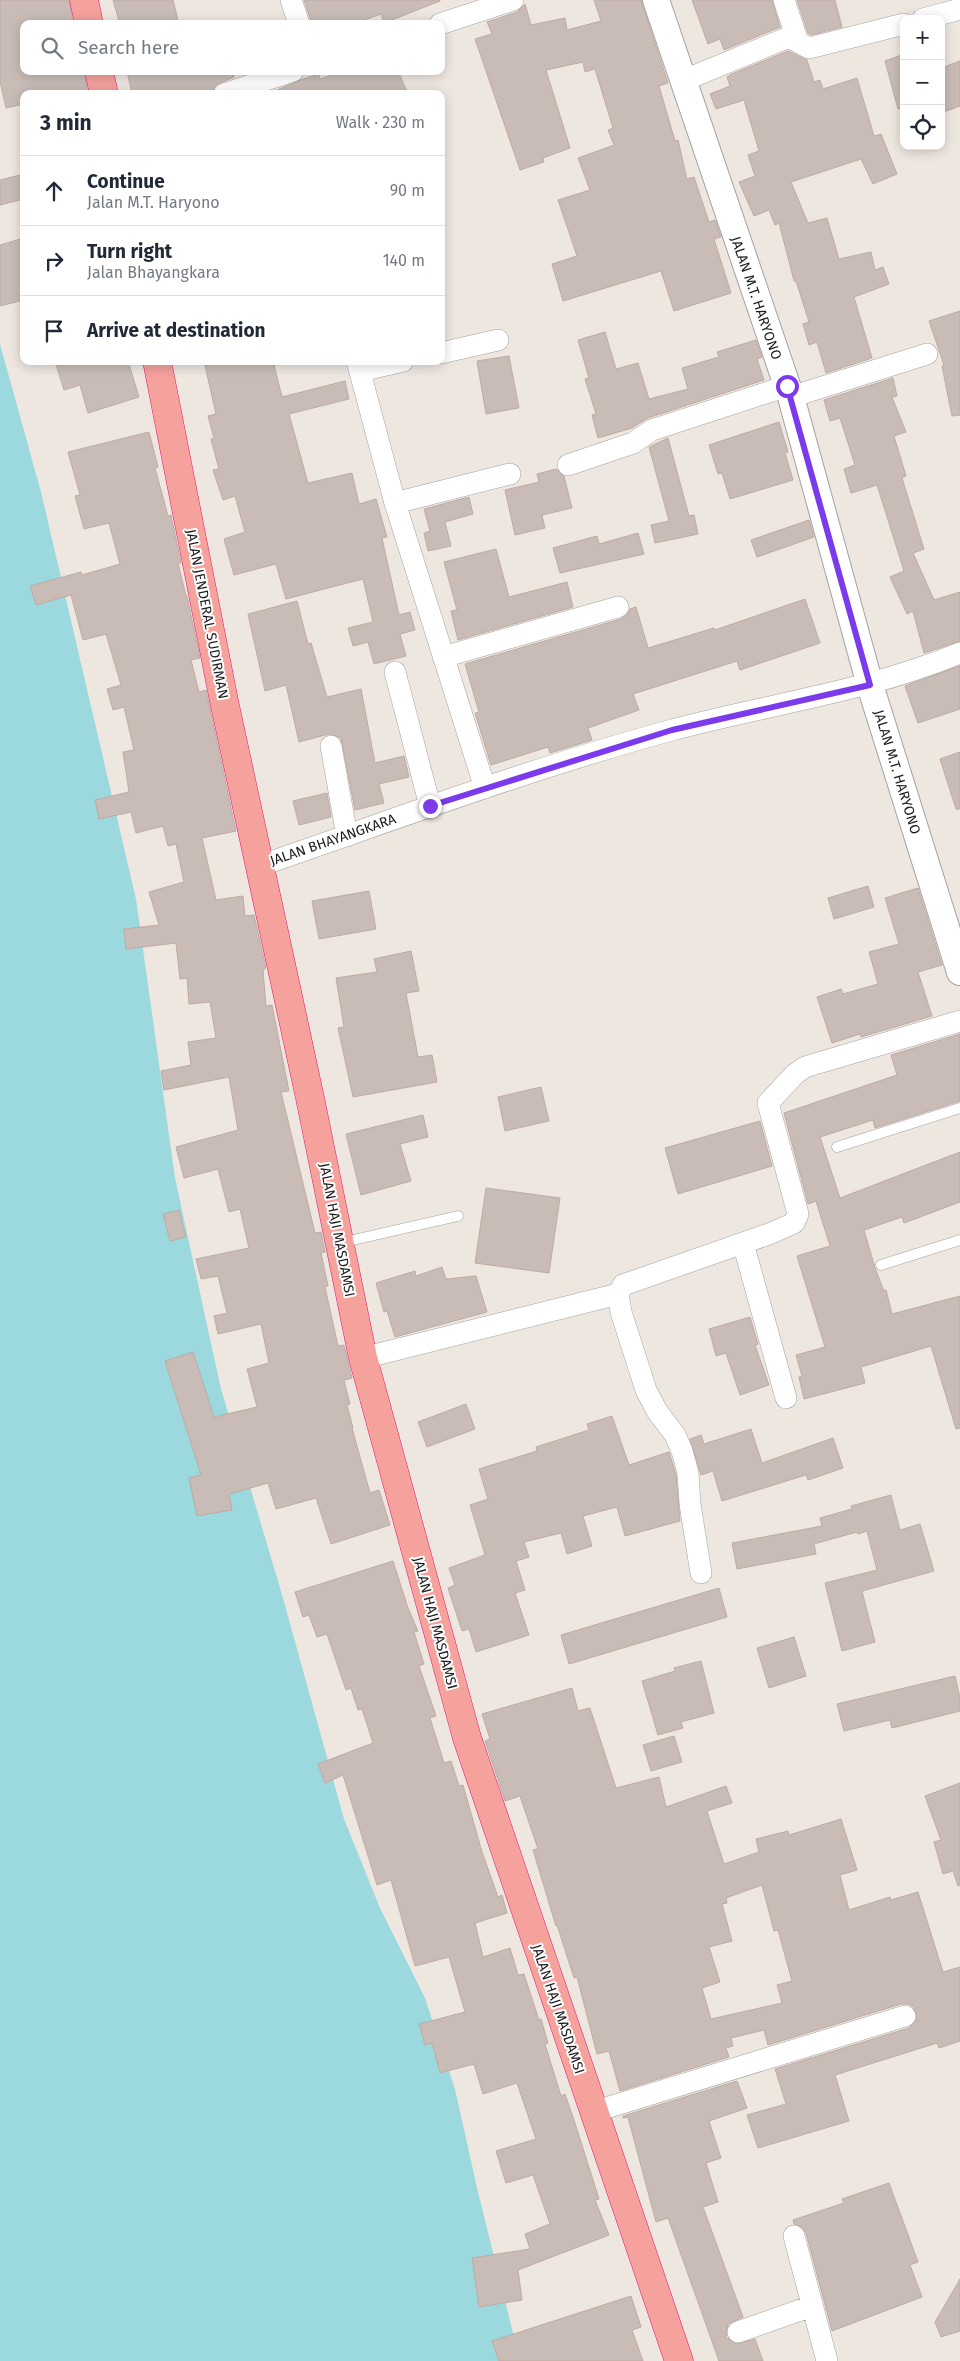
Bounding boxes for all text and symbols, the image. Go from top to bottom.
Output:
map controls [900,15,945,150]
button: + [900,15,945,60]
search box [20,20,445,75]
icon: search [38,34,66,62]
text: Search here [78,36,179,59]
button: − [900,60,945,105]
button: locate [900,105,945,150]
text: 3 min [40,110,92,136]
text: Walk · 230 m [336,113,425,132]
text: Continue [87,170,165,193]
icon: ahead [40,177,68,205]
text: 90 m [390,181,425,200]
text: Jalan M.T. Haryono [87,193,220,212]
street label: JALAN M.T. HARYONO [727,234,785,362]
text: Turn right [87,240,172,263]
icon: right [40,247,68,275]
text: 140 m [383,251,425,270]
text: Jalan Bhayangkara [87,263,220,282]
icon: arrive [40,317,68,345]
text: Arrive at destination [87,319,266,342]
route start [776,375,799,398]
street label: JALAN JENDERAL SUDIRMAN [182,528,232,700]
street label: JALAN M.T. HARYONO [870,708,924,836]
route end [419,795,442,818]
street label: JALAN BHAYANGKARA [268,810,398,870]
street label: JALAN HAJI MASDAMSI [316,1162,358,1298]
street label: JALAN HAJI MASDAMSI [409,1555,461,1691]
street label: JALAN HAJI MASDAMSI [528,1942,588,2076]

